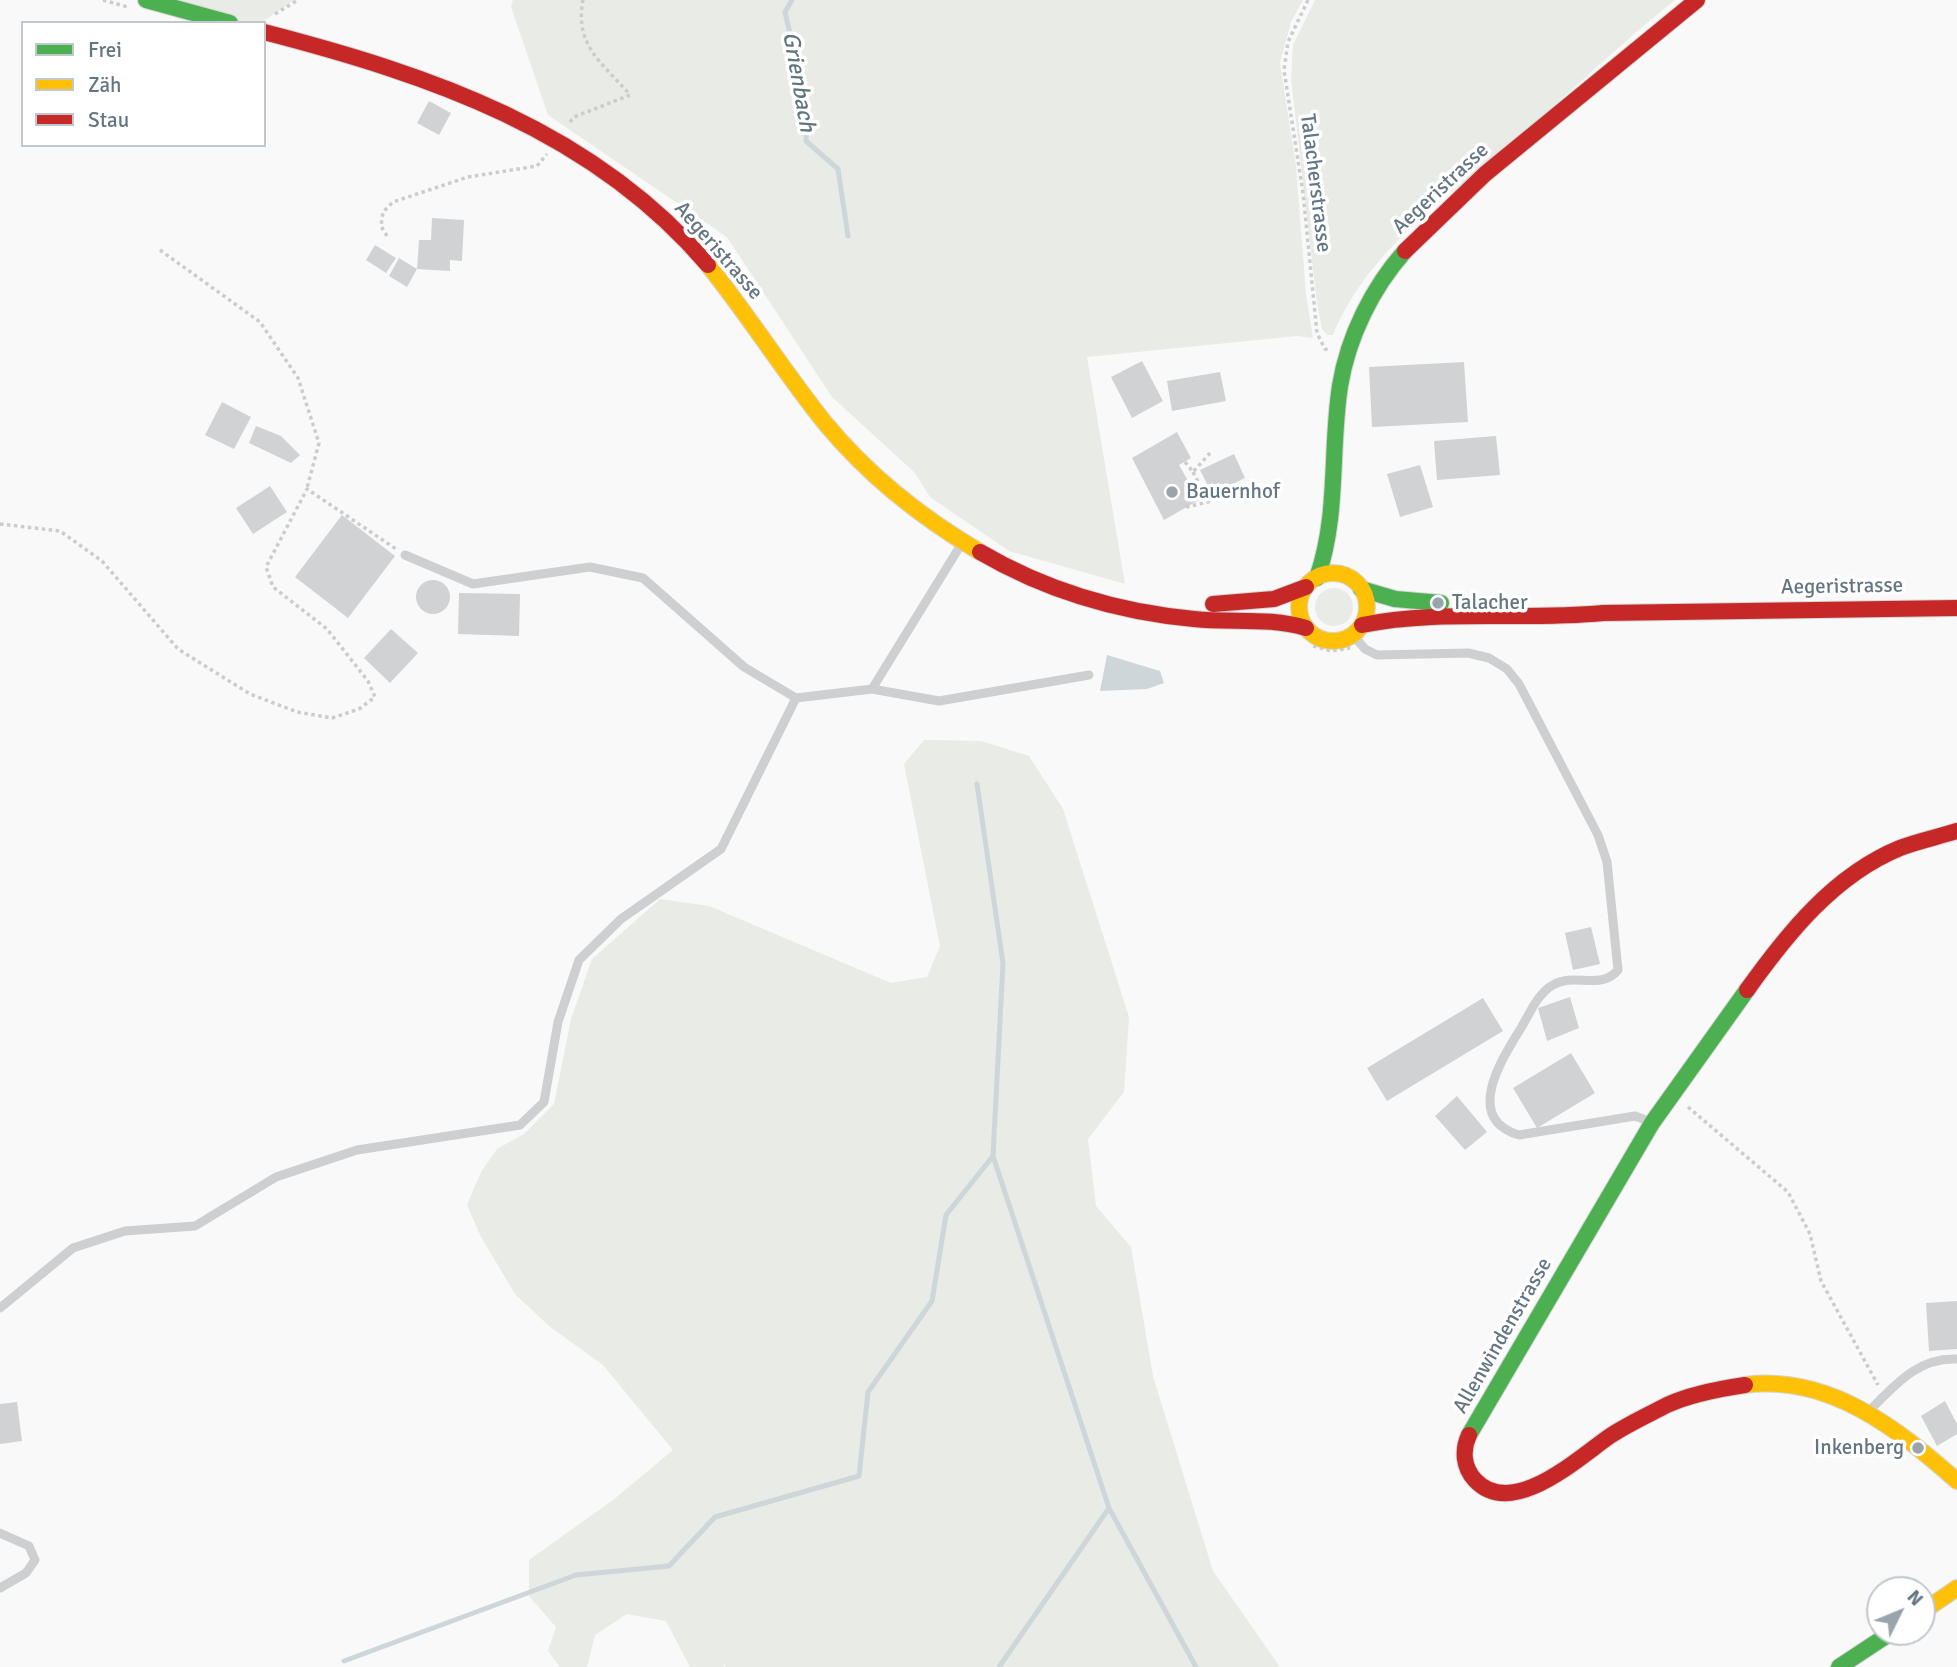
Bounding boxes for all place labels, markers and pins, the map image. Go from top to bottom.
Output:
place label: Bauernhof [1186,479,1280,505]
marker: Bauernhof [1164,484,1180,500]
place label: Talacher [1452,590,1528,616]
marker: Talacher [1430,595,1446,611]
place label: Inkenberg [1814,1435,1904,1461]
marker: Inkenberg [1910,1440,1926,1456]

